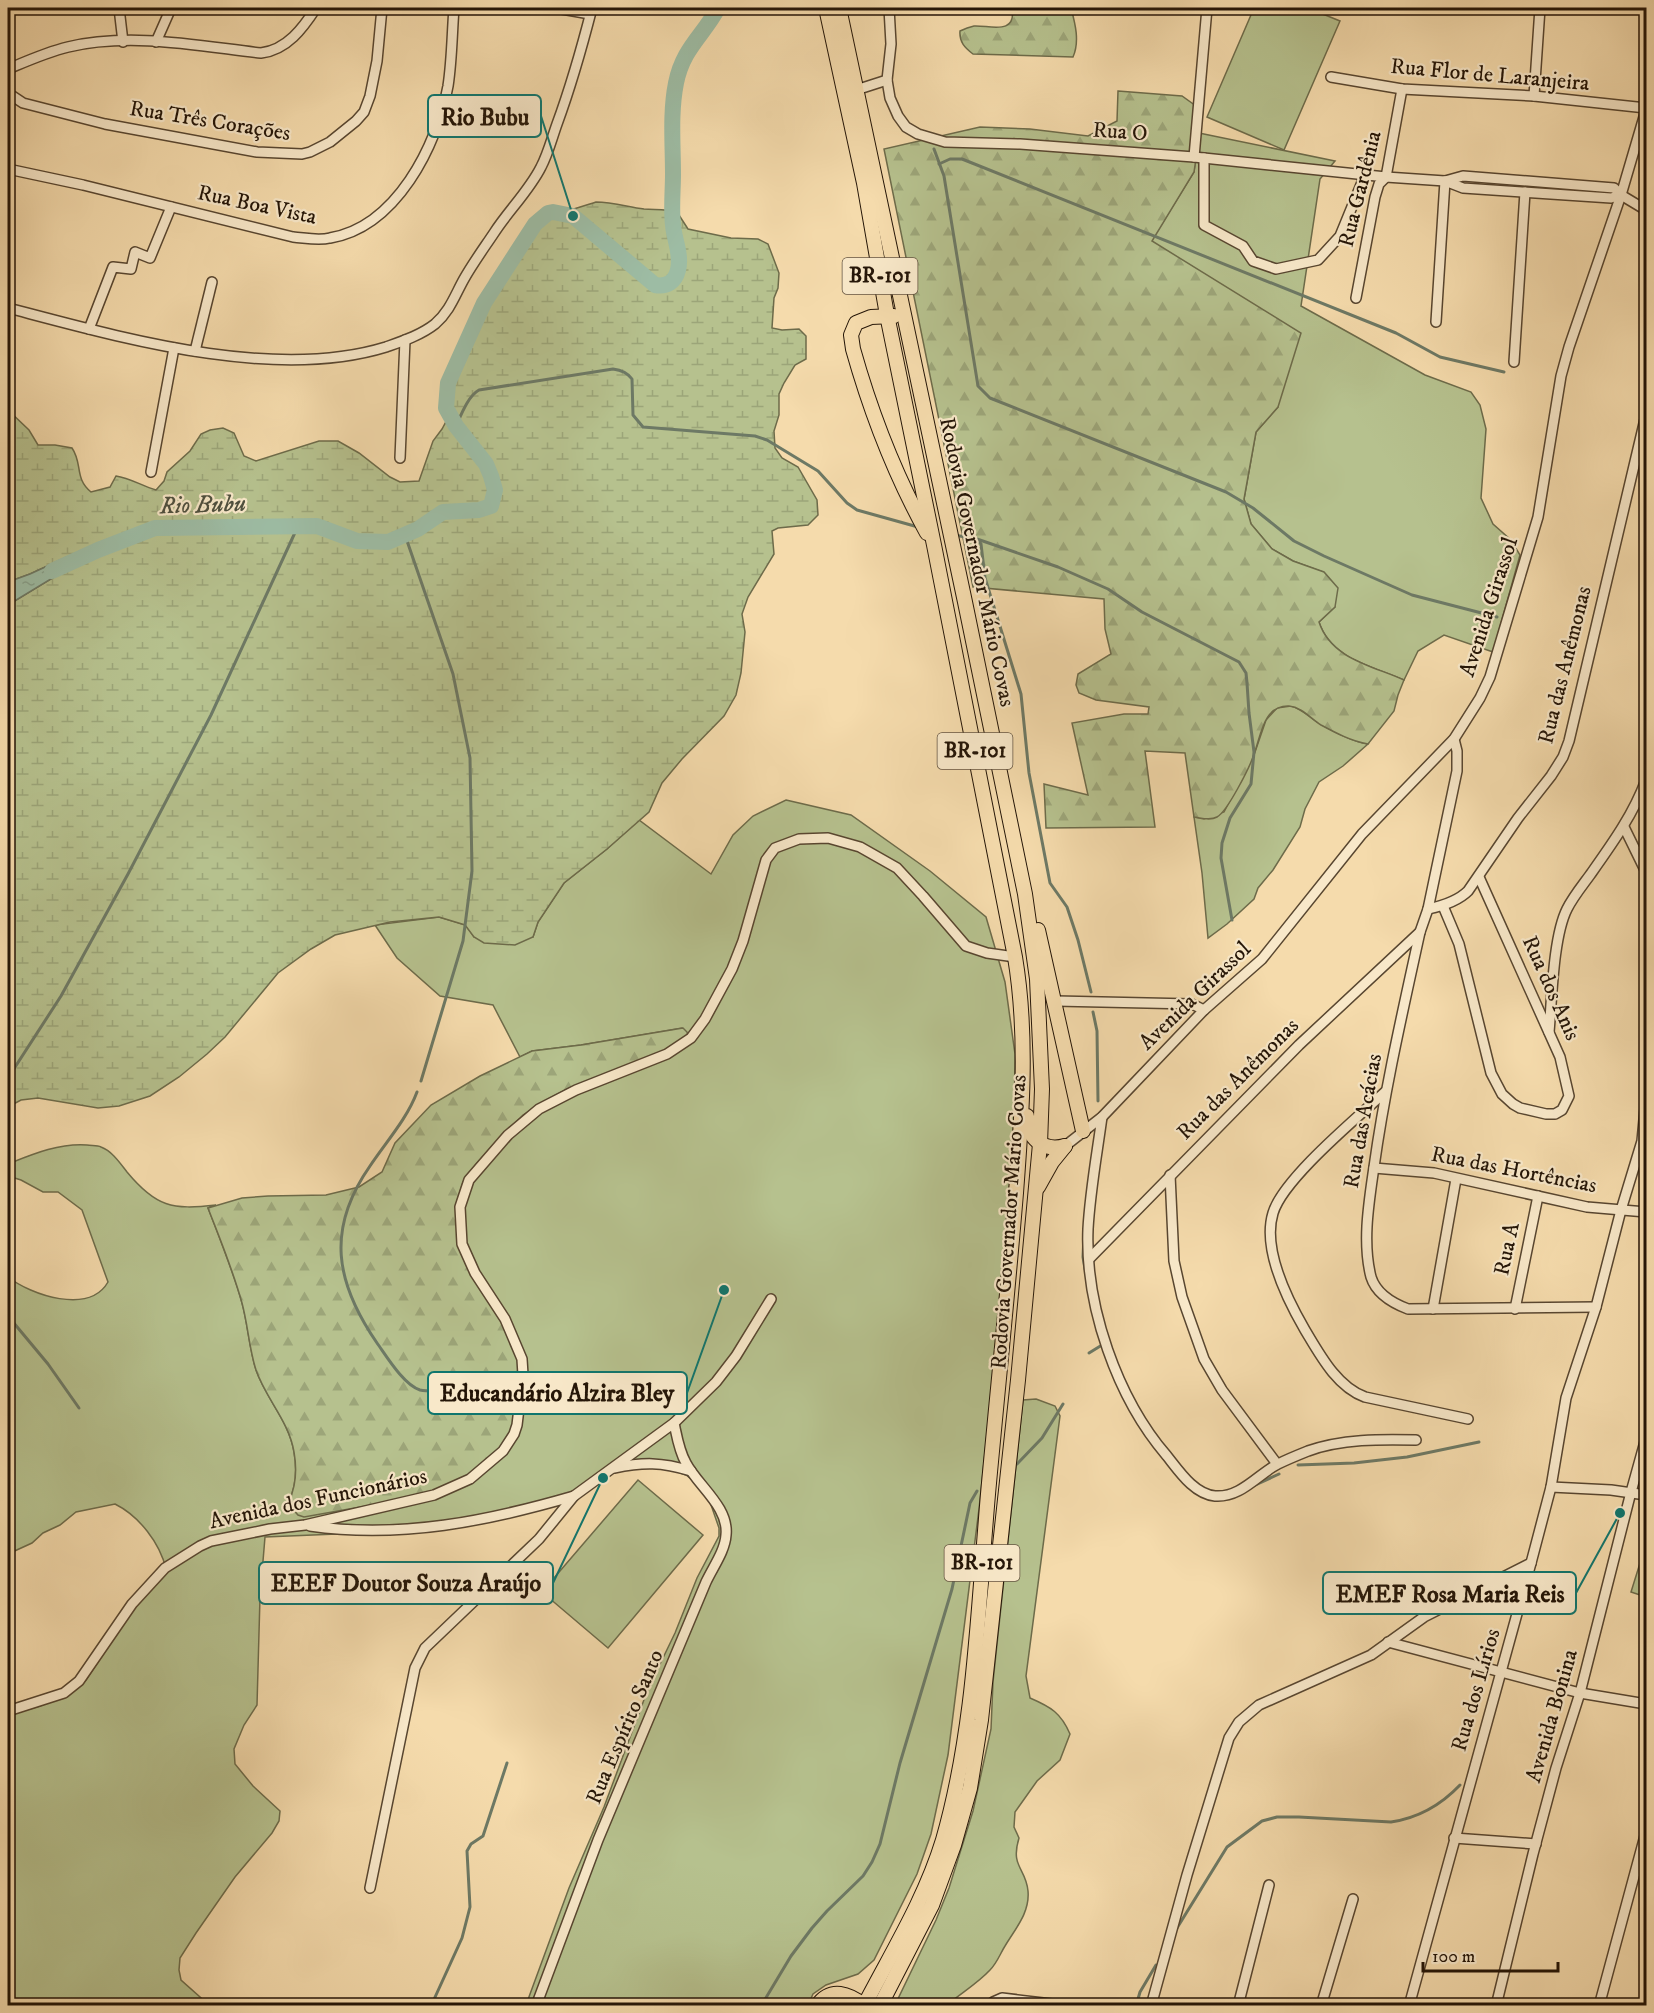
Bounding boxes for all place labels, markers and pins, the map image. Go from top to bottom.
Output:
callout: Rio Bubu [428,95,541,137]
callout: Educandário Alzira Bley [428,1372,687,1414]
callout: EEEF Doutor Souza Araújo [259,1562,553,1604]
callout: EMEF Rosa Maria Reis [1323,1572,1576,1614]

